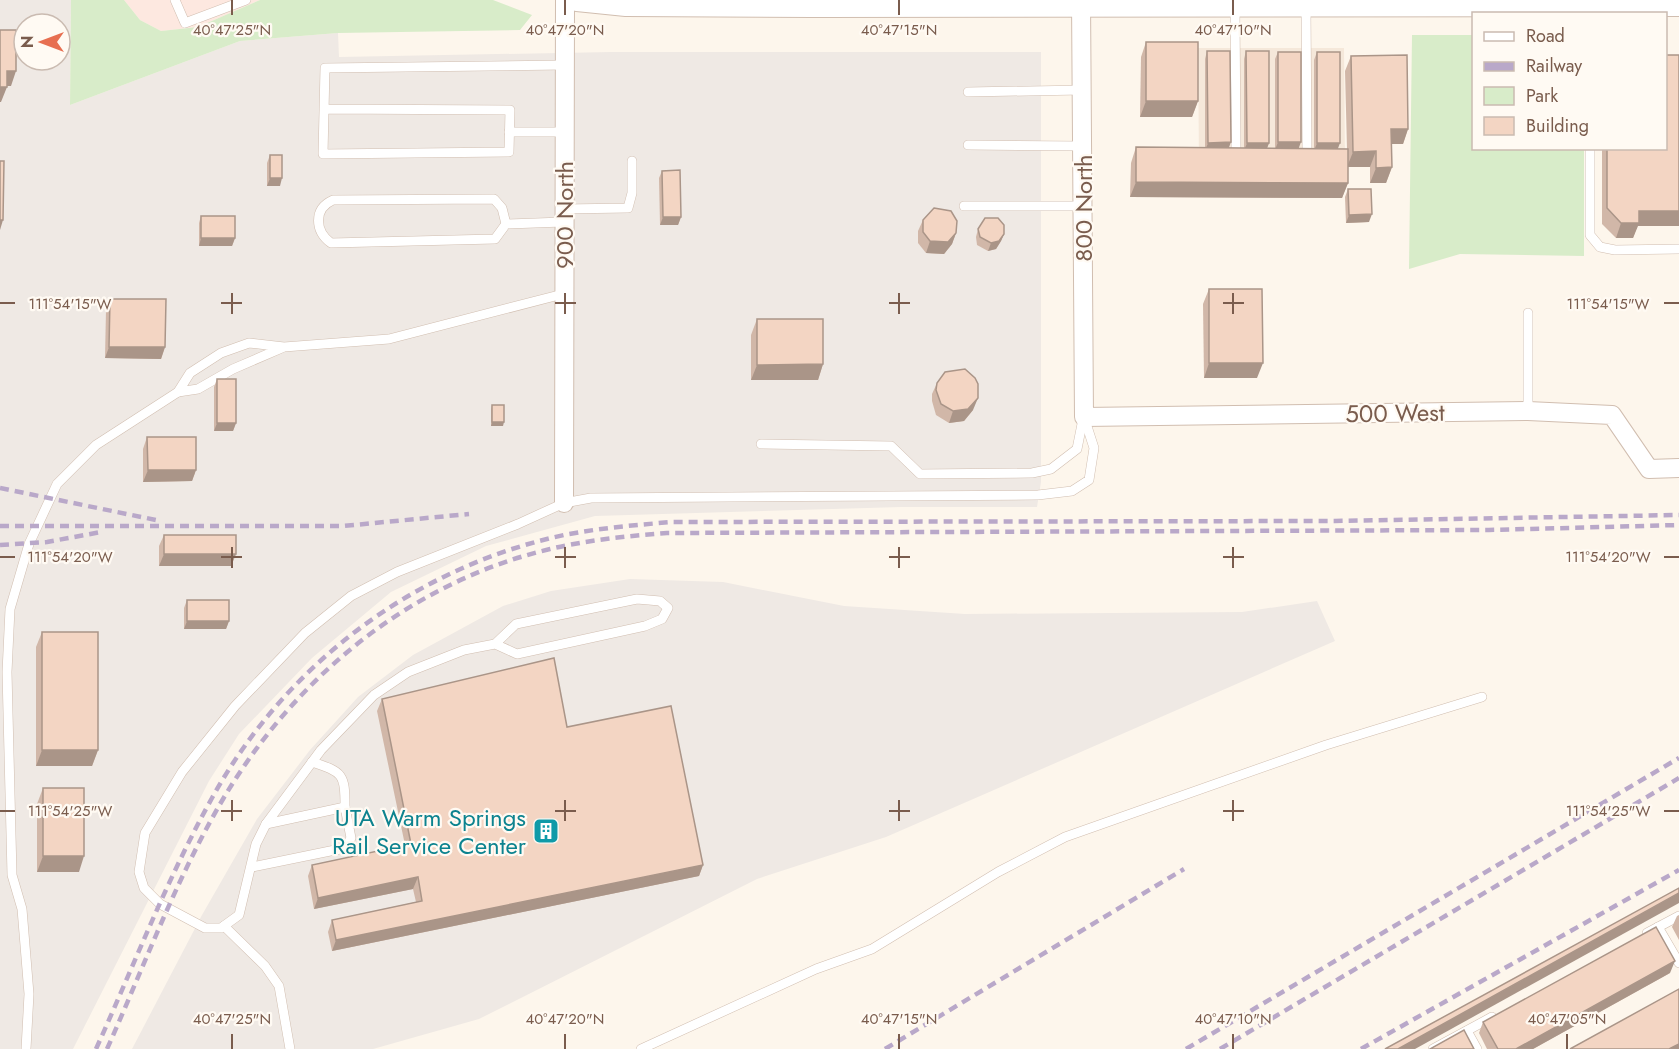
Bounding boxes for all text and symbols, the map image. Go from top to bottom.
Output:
north arrow [12,12,72,72]
legend [1472,12,1667,150]
text: 40°47'25"N [193,19,271,41]
text: 40°47'20"N [526,19,604,41]
text: 40°47'15"N [861,19,937,41]
text: 40°47'10"N [1194,19,1272,41]
text: Road [1526,23,1565,49]
text: N [16,36,39,48]
text: Railway [1526,53,1582,79]
text: Park [1526,83,1558,109]
text: Building [1526,113,1589,139]
street label: 800 North [1066,154,1101,262]
street label: 900 North [547,161,582,269]
text: 111°54'15"W [29,293,112,315]
text: 111°54'15"W [1567,293,1650,315]
street label: 500 West [1345,395,1445,431]
text: 111°54'20"W [27,546,113,568]
text: 111°54'20"W [1565,546,1651,568]
text: 111°54'25"W [28,800,113,822]
place label: UTA Warm Springs Rail Service Center [332,800,527,863]
text: 111°54'25"W [1566,800,1651,822]
building icon: UTA Warm Springs Rail Service Center [531,816,561,846]
text: 40°47'25"N [193,1008,271,1030]
text: 40°47'20"N [526,1008,604,1030]
text: 40°47'15"N [861,1008,937,1030]
text: 40°47'10"N [1194,1008,1272,1030]
text: 40°47'05"N [1528,1008,1606,1030]

